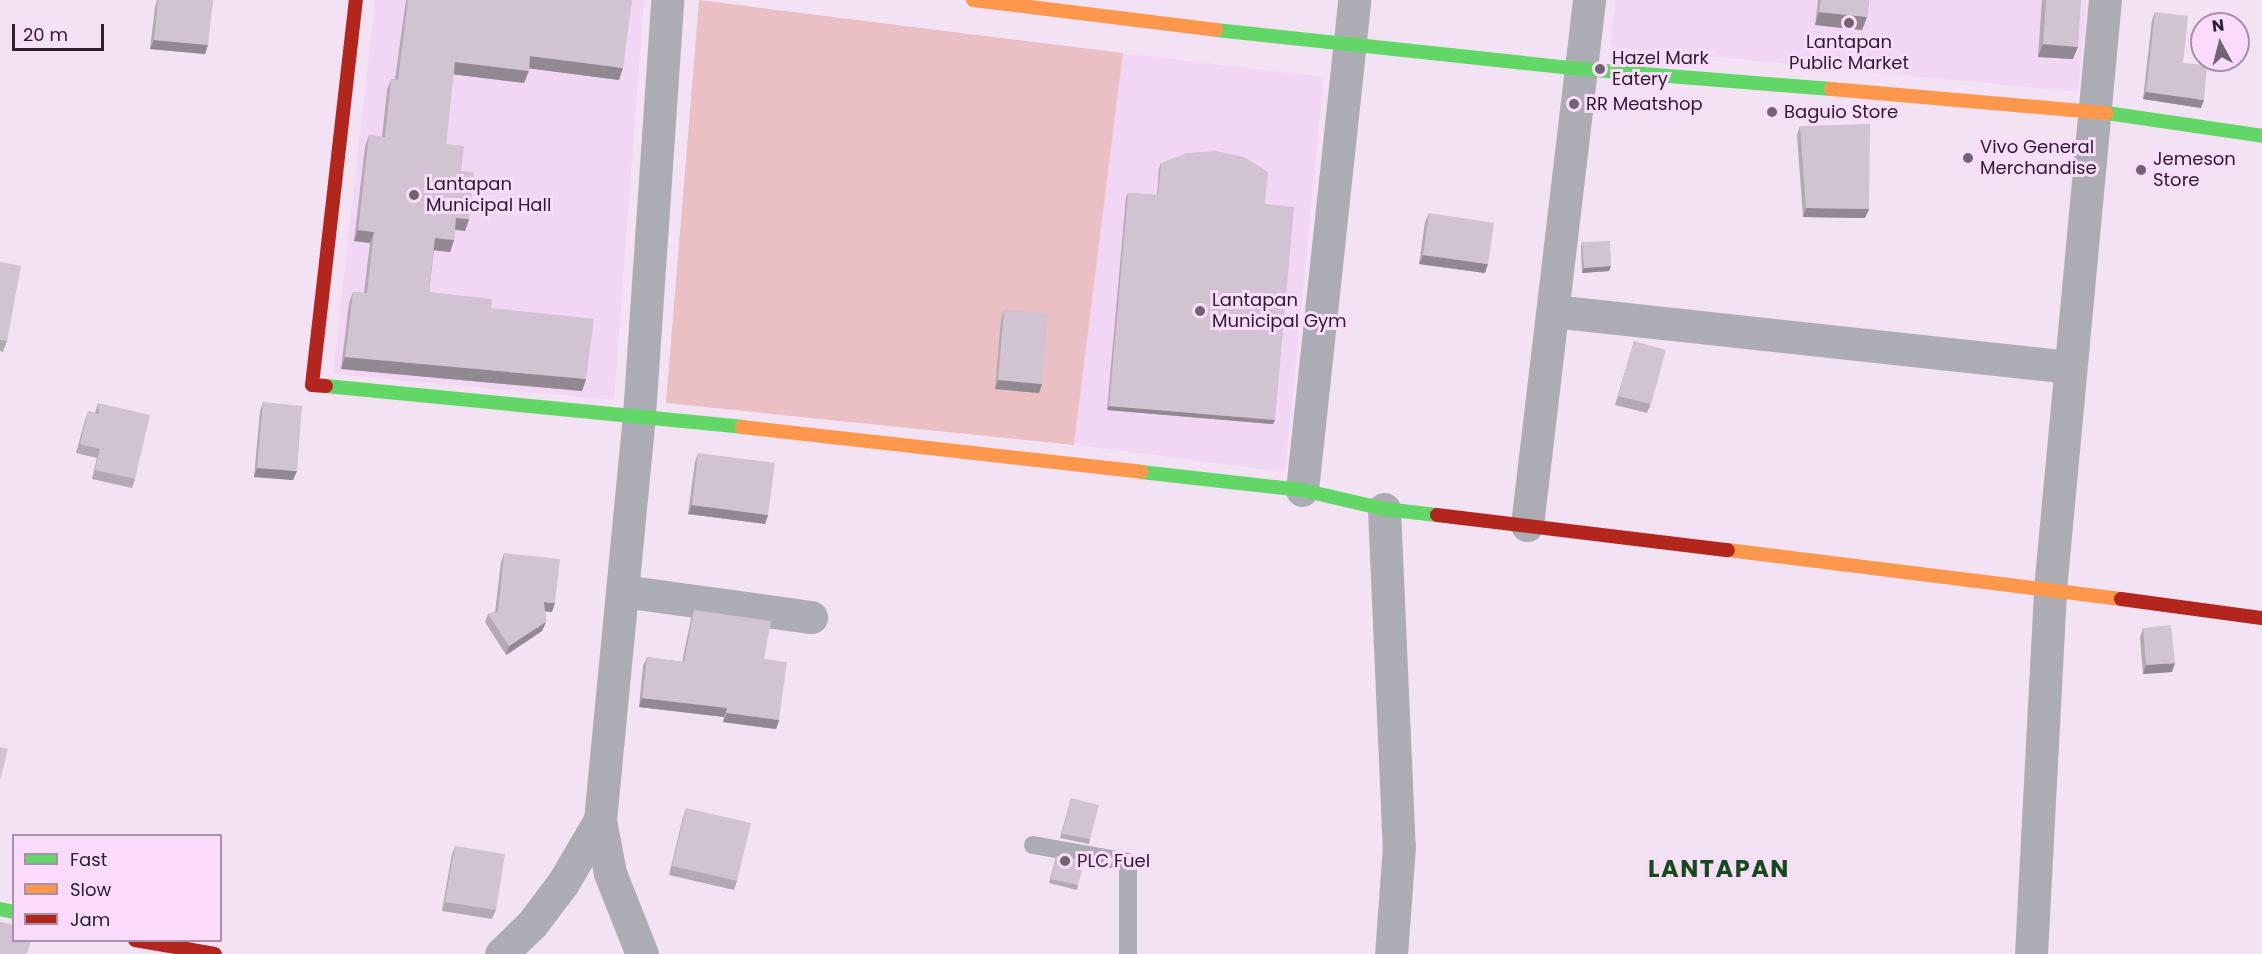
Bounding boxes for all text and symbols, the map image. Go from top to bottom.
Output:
scale bar [15,12,106,50]
north arrow [2190,12,2250,72]
text: N [2211,13,2225,38]
marker: Lantapan Public Market [1842,16,1856,30]
text: 20 m [23,22,68,47]
place label: Lantapan Public Market [1789,32,1909,74]
place label: Hazel Mark Eatery [1612,48,1709,90]
marker: Hazel Mark Eatery [1593,62,1607,76]
place label: RR Meatshop [1586,93,1703,115]
marker: RR Meatshop [1567,97,1581,111]
place label: Baguio Store [1784,101,1898,123]
marker: Baguio Store [1765,105,1779,119]
place label: Vivo General Merchandise [1980,137,2097,180]
place label: Jemeson Store [2153,149,2236,192]
marker: Vivo General Merchandise [1961,151,1975,165]
marker: Jemeson Store [2134,163,2148,177]
place label: Lantapan Municipal Hall [426,174,551,216]
marker: Lantapan Municipal Hall [407,188,421,202]
place label: Lantapan Municipal Gym [1212,290,1347,332]
marker: Lantapan Municipal Gym [1193,304,1207,318]
legend [12,834,222,942]
text: Fast [70,847,107,872]
place label: PLC Fuel [1077,850,1150,872]
marker: PLC Fuel [1058,854,1072,868]
district label: LANTAPAN [1648,855,1790,883]
text: Slow [70,877,111,902]
text: Jam [70,907,110,932]

